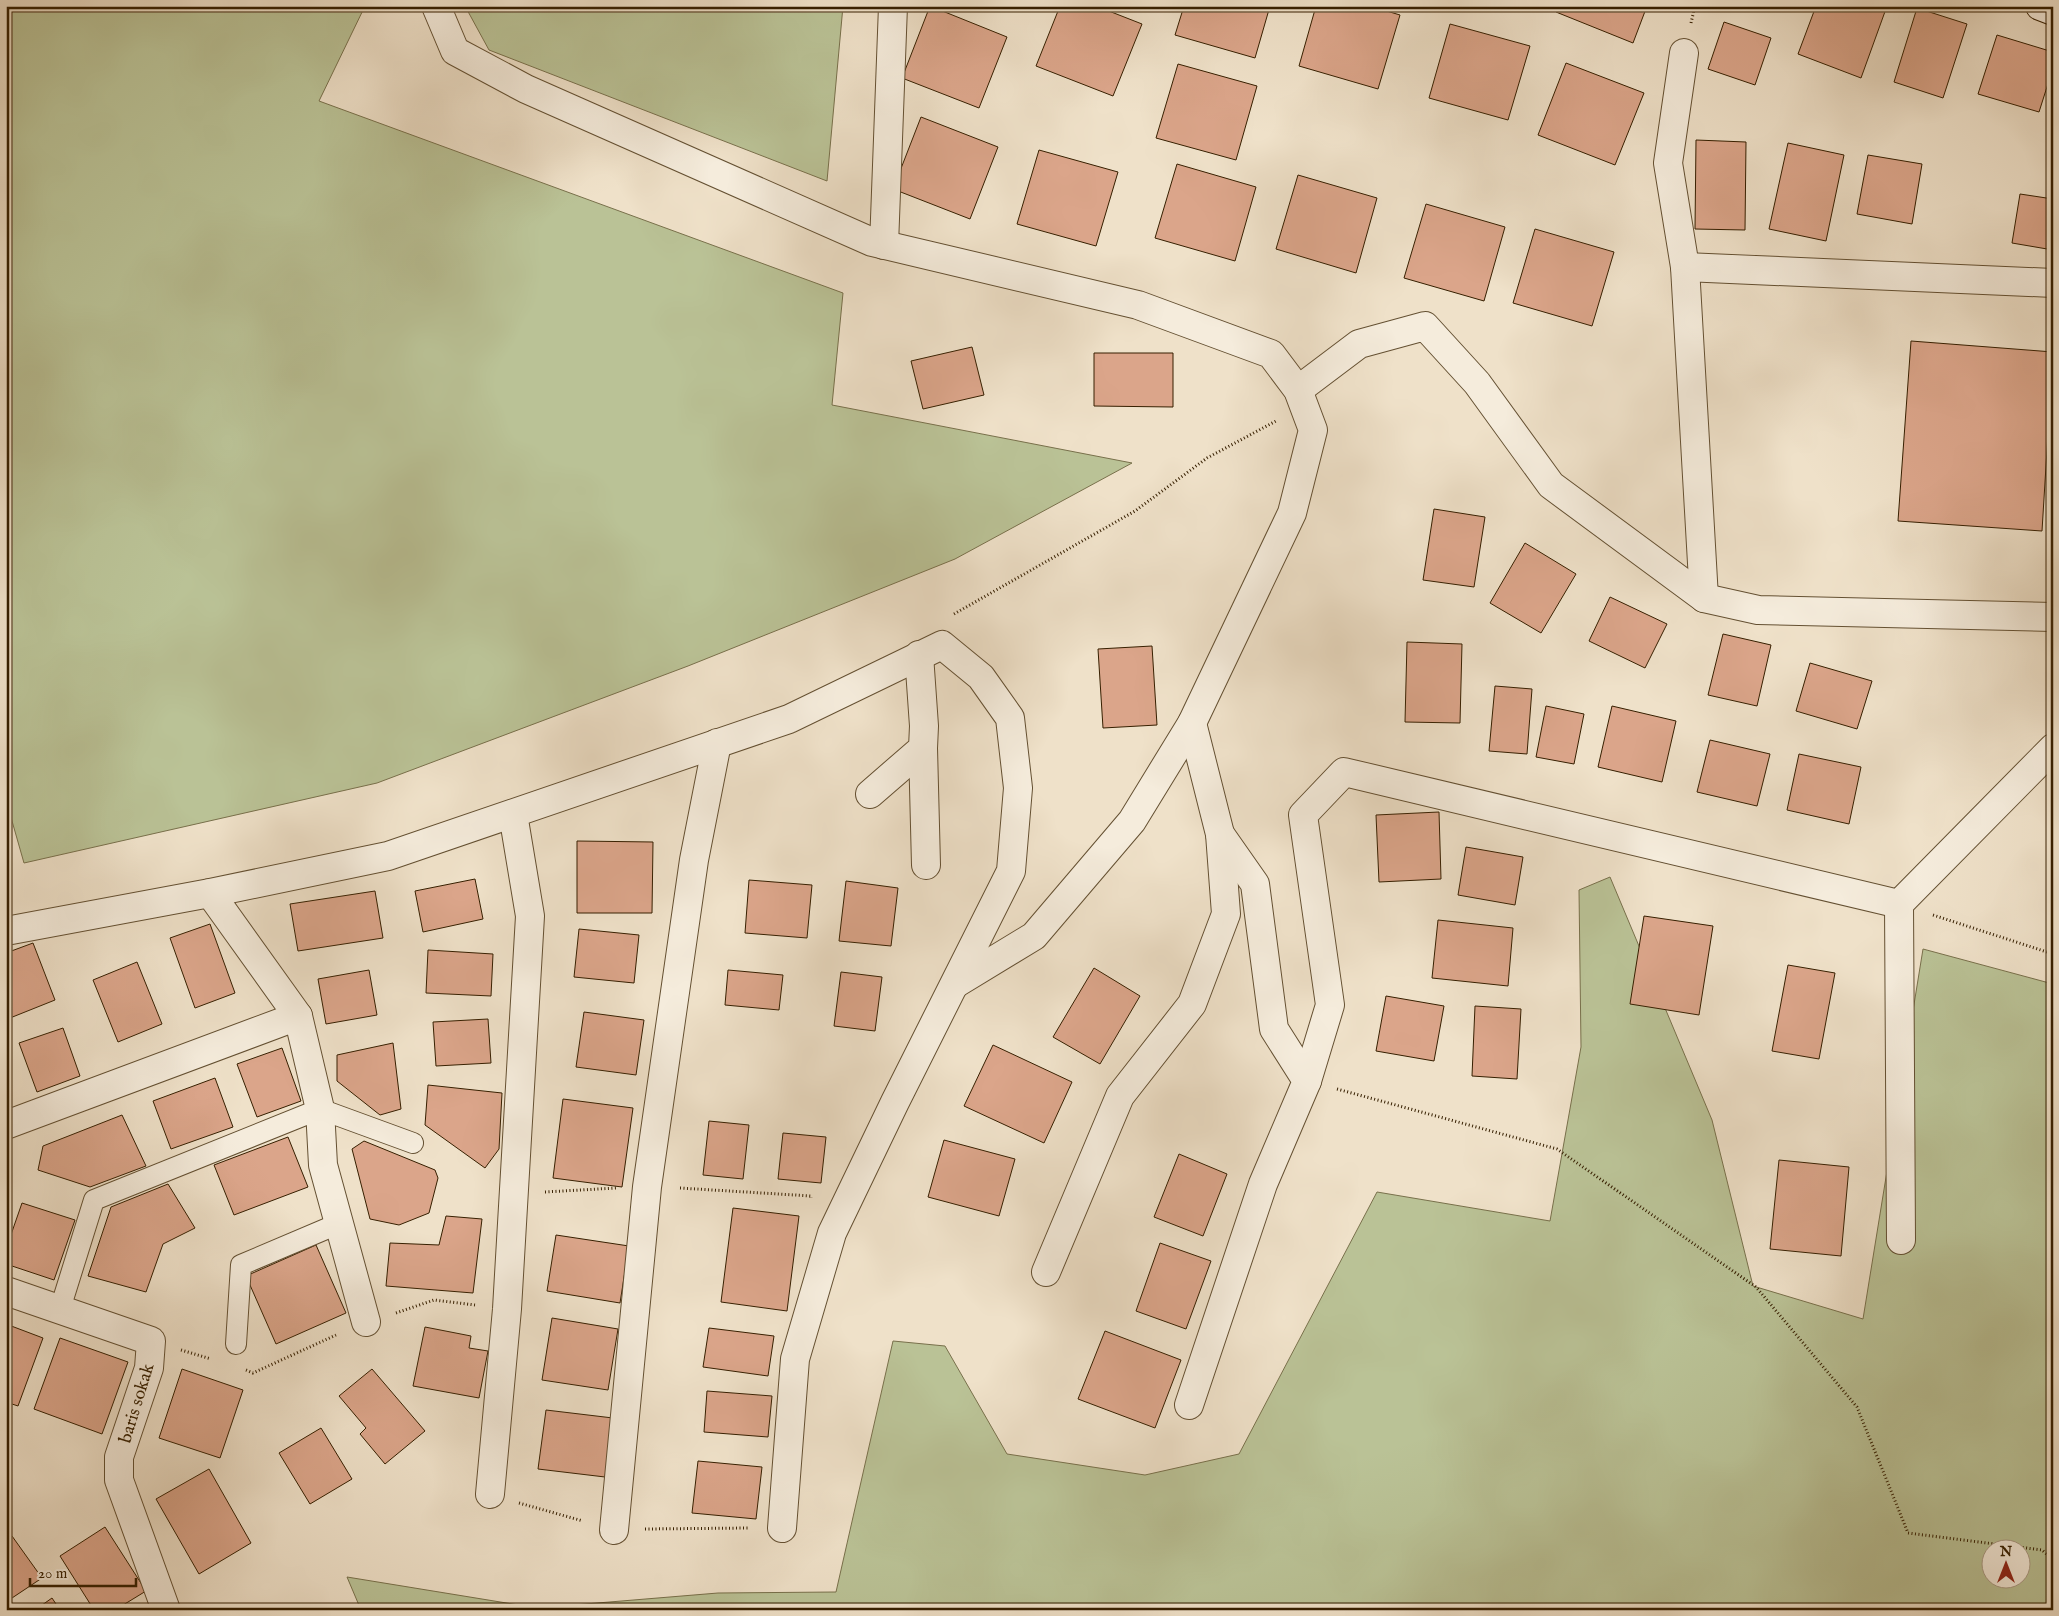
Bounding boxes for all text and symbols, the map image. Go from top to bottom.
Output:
street label: baris sokak [114,1360,161,1446]
north arrow [1982,1538,2032,1588]
text: N [1999,1543,2012,1561]
scale bar [30,1556,136,1588]
text: 20 m [38,1564,68,1583]

